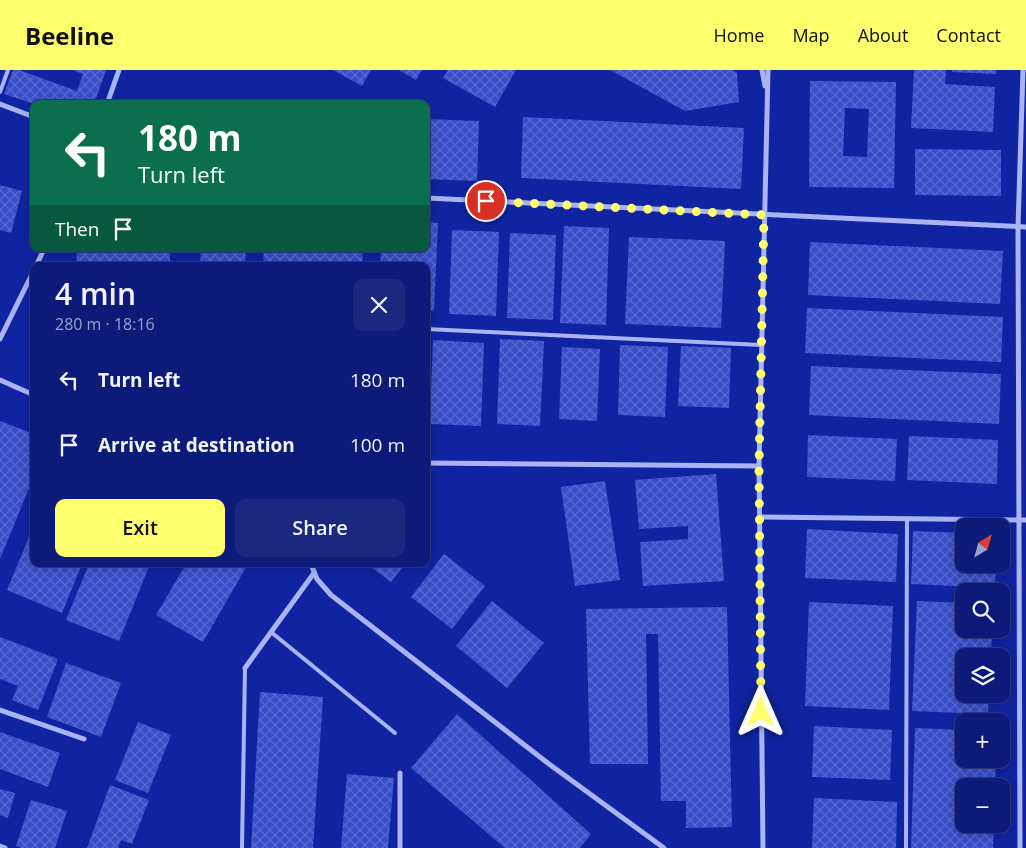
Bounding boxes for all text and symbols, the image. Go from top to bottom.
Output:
text: Beeline [25,19,114,52]
text: Home [714,23,764,47]
text: Map [792,23,830,47]
text: About [858,23,908,47]
text: Contact [936,23,1001,47]
text: 180 m [138,114,242,161]
icon: left [55,120,120,185]
text: Turn left [138,159,225,189]
pin [465,180,507,222]
icon: arrive [472,187,500,215]
icon: arrive [109,215,137,243]
text: Then [55,216,99,242]
text: 4 min [55,273,136,314]
button: close [353,279,405,331]
text: 280 m · 18:16 [55,313,155,335]
icon: left [55,366,83,394]
text: Turn left [98,367,180,393]
text: 180 m [350,367,405,393]
icon: arrive [55,431,83,459]
text: Arrive at destination [98,432,295,458]
text: 100 m [350,432,405,458]
button: Exit [55,499,225,557]
button: Share [235,499,405,557]
north arrow [955,518,1010,572]
map controls [955,518,1010,833]
button: search [955,583,1010,638]
button: layers [955,648,1010,703]
position arrow [734,685,786,737]
button: + [955,713,1010,768]
button: − [955,778,1010,833]

